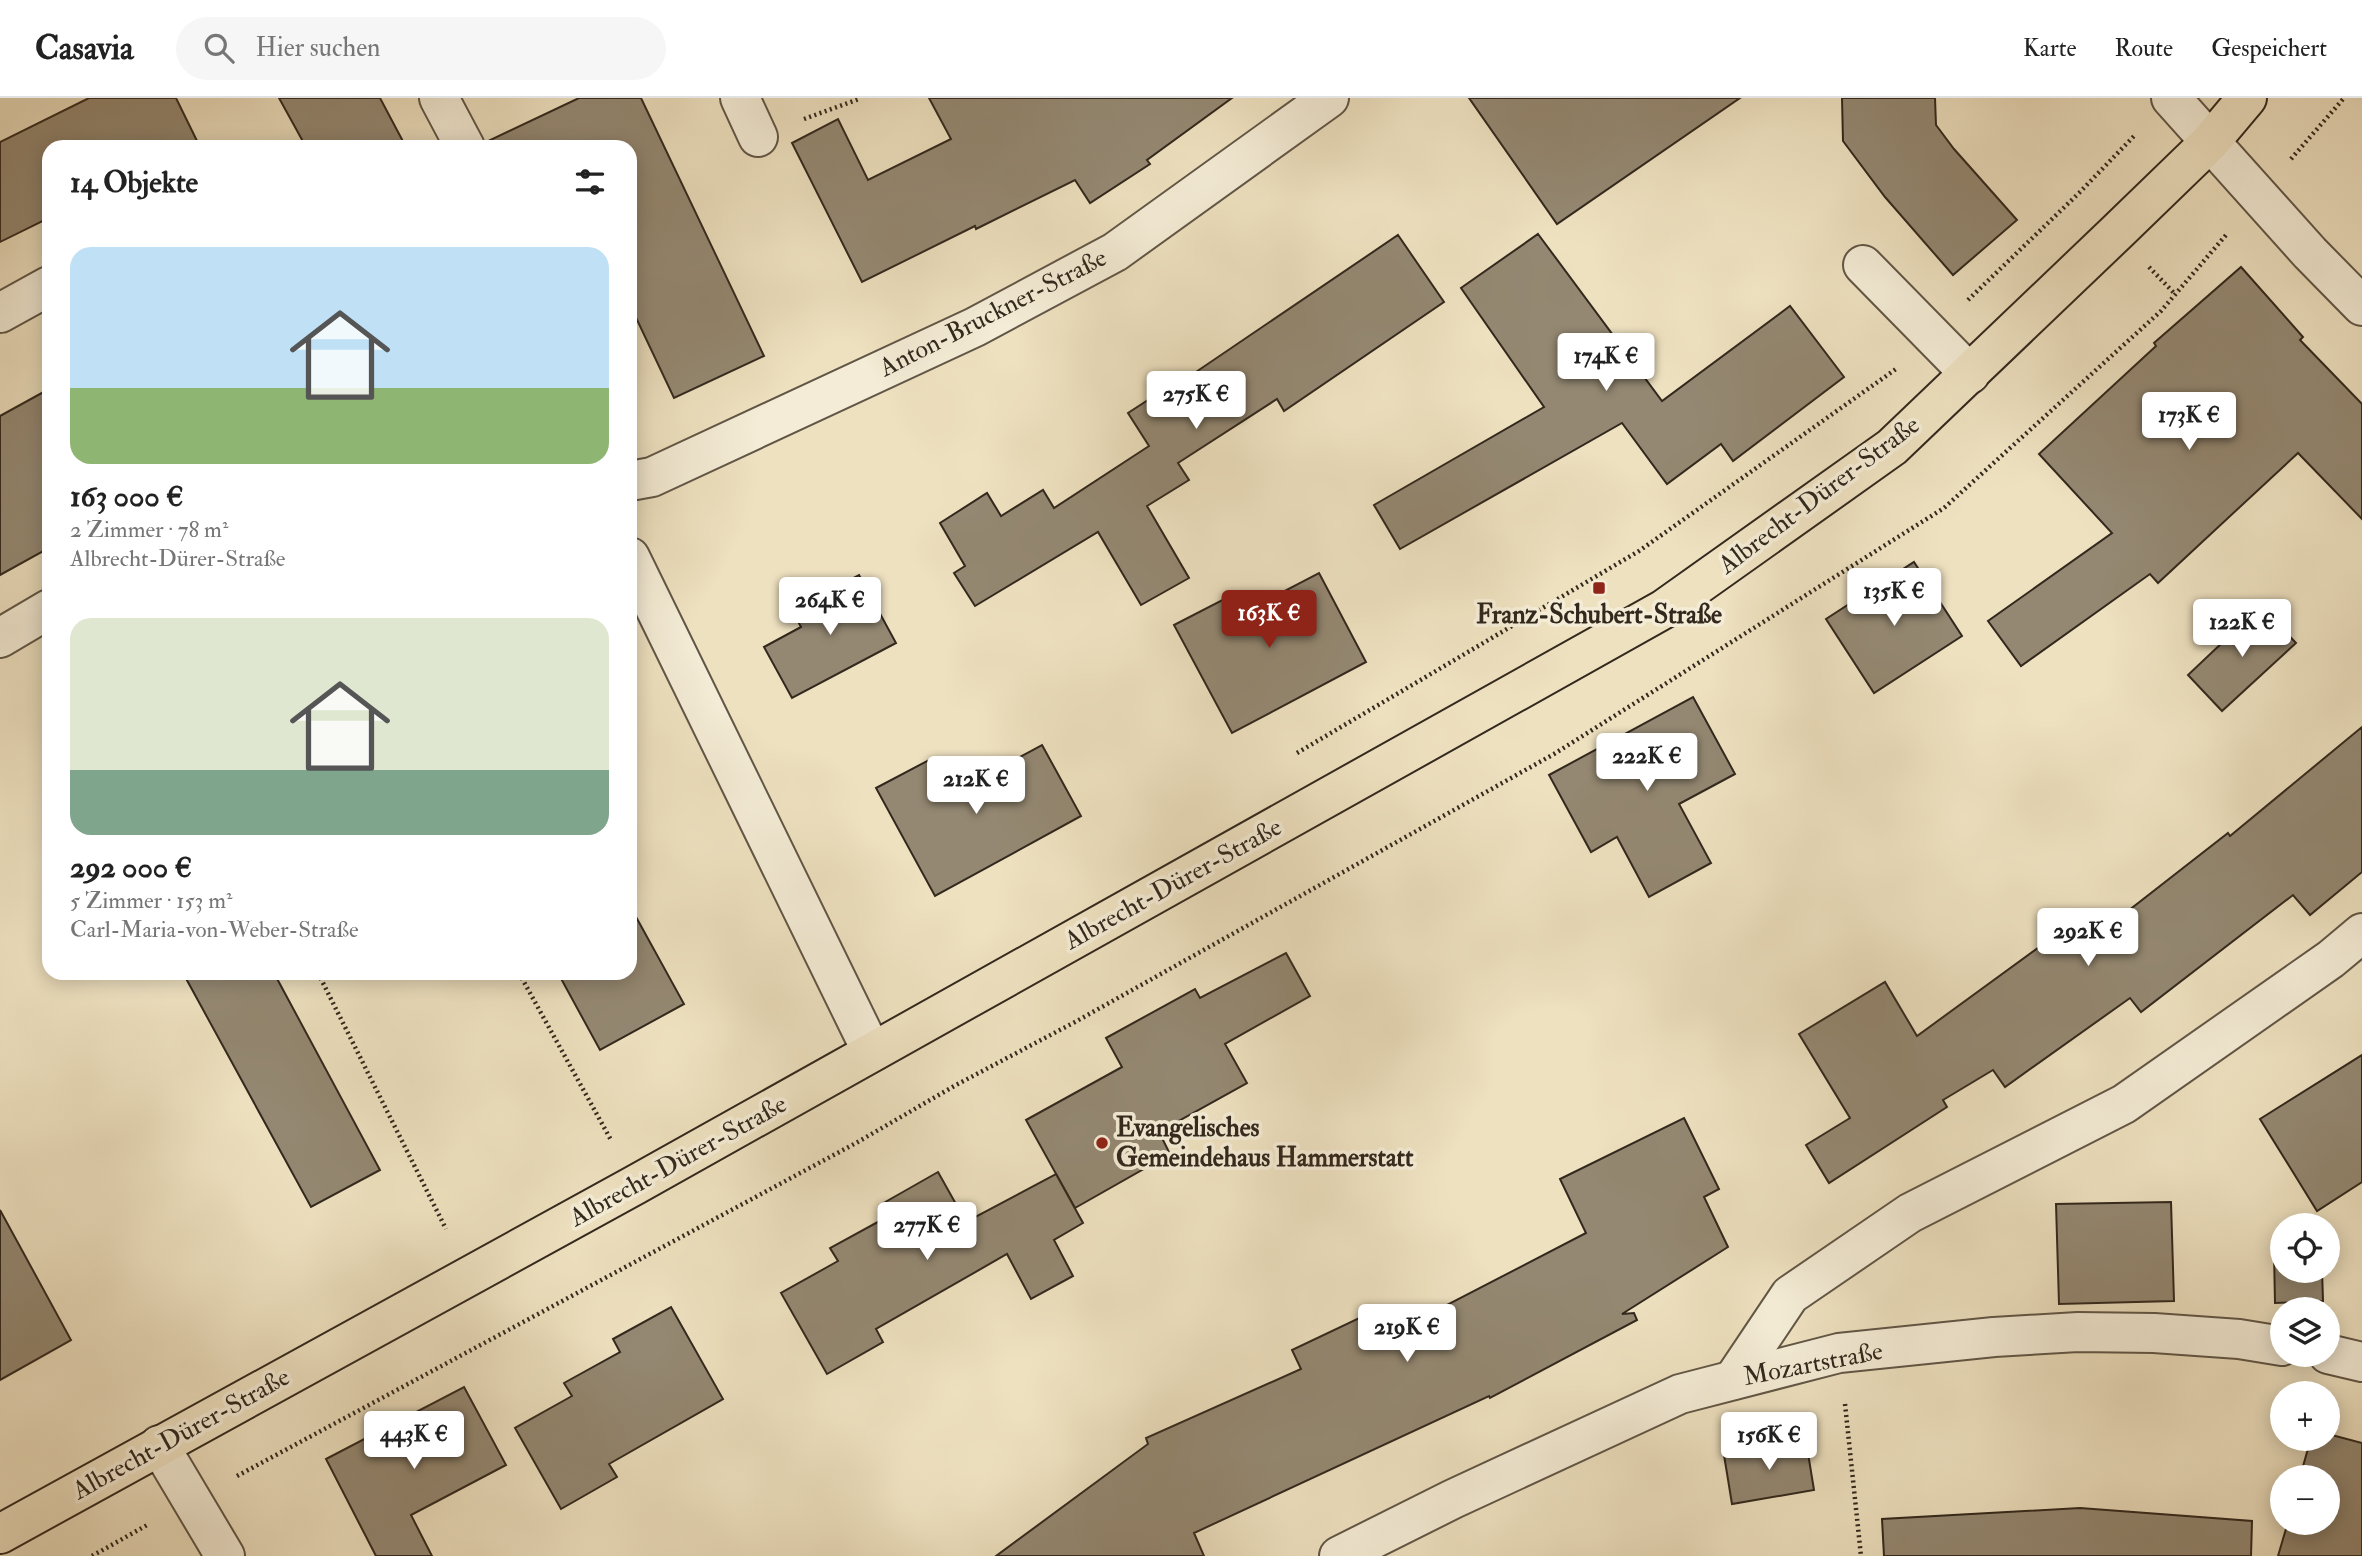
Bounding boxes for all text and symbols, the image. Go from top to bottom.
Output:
search box [176,17,666,80]
text: Casavia [35,28,134,69]
icon: search [200,29,238,67]
text: Hier suchen [256,32,380,64]
text: Karte [2023,33,2076,64]
text: Route [2114,33,2173,64]
text: Gespeichert [2211,33,2327,64]
icon: filters [571,163,609,201]
text: 14 Objekte [70,164,198,201]
street label: Anton-Bruckner-Straße [873,242,1112,385]
icon: home [277,292,403,418]
pin: 174K € [1549,334,1663,393]
text: 174K € [1574,341,1638,370]
pin: 275K € [1139,372,1253,431]
text: 275K € [1163,379,1229,408]
pin: 173K € [2132,392,2246,452]
text: 173K € [2158,400,2220,429]
street label: Albrecht-Dürer-Straße [1711,409,1926,582]
text: 163 000 € [70,478,184,515]
text: 2 Zimmer · 78 m² [70,515,228,544]
text: Albrecht-Dürer-Straße [70,544,285,573]
pin: 135K € [1837,568,1951,628]
text: 135K € [1863,576,1925,605]
pin: 264K € [773,578,887,637]
marker: Franz-Schubert-Straße [1591,580,1607,596]
text: 264K € [795,585,865,614]
pin: 163K € [1212,590,1326,650]
text: 163K € [1238,598,1300,627]
place label: Franz-Schubert-Straße [1476,599,1722,631]
pin: 122K € [2185,600,2299,659]
text: 122K € [2209,607,2275,636]
icon: home [277,663,403,789]
pin: 222K € [1590,734,1704,793]
text: 222K € [1612,741,1682,770]
pin: 212K € [919,756,1033,816]
text: 212K € [943,764,1009,793]
street label: Albrecht-Dürer-Straße [1058,811,1287,958]
text: 292 000 € [70,849,192,886]
text: 5 Zimmer · 153 m² [70,886,233,915]
pin: 292K € [2031,908,2145,968]
text: Carl-Maria-von-Weber-Straße [70,915,359,944]
text: 292K € [2053,916,2123,945]
street label: Albrecht-Dürer-Straße [563,1088,792,1235]
place label: Evangelisches Gemeindehaus Hammerstatt [1116,1112,1414,1174]
marker: Evangelisches Gemeindehaus Hammerstatt [1094,1135,1110,1151]
pin: 277K € [870,1202,984,1262]
text: 277K € [893,1210,961,1239]
map controls [2270,1213,2340,1535]
button: locate [2270,1213,2340,1283]
button: layers [2270,1297,2340,1367]
pin: 219K € [1350,1304,1464,1364]
text: 219K € [1374,1312,1440,1341]
street label: Mozartstraße [1741,1335,1885,1393]
street label: Albrecht-Dürer-Straße [66,1361,295,1508]
button: + [2270,1381,2340,1451]
pin: 443K € [357,1412,471,1471]
pin: 156K € [1712,1412,1826,1472]
text: 443K € [380,1419,448,1448]
text: 156K € [1737,1420,1801,1449]
button: − [2270,1465,2340,1535]

